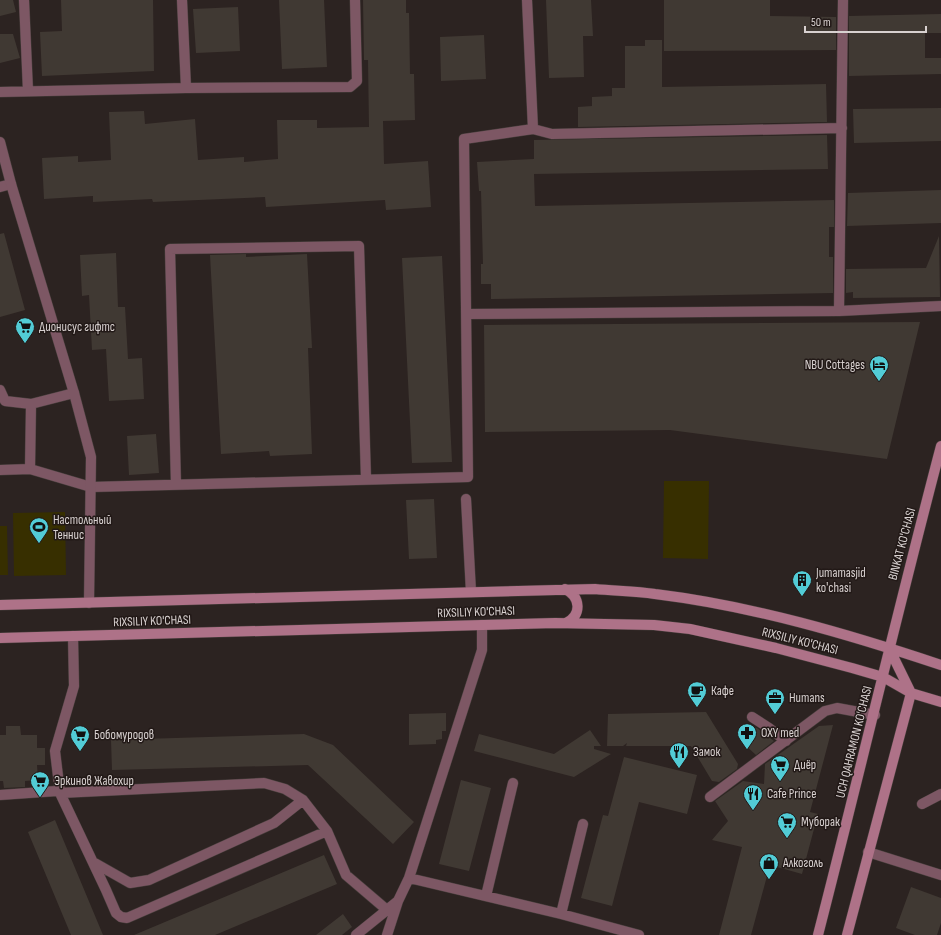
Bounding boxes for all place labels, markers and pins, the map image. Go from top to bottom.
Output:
supermarket icon: Дионисус гифтс [14,316,36,344]
place label: Дионисус гифтс [39,319,115,335]
hotel icon: NBU Cottages [868,354,890,382]
place label: NBU Cottages [805,357,865,373]
place label: Настольный Теннис [53,512,111,543]
sports icon: Настольный Теннис [28,516,50,544]
place label: Jumamasjid ko'chasi [815,565,866,596]
building icon: Jumamasjid ko'chasi [791,569,813,597]
cafe icon: Кафе [686,680,708,708]
place label: Кафе [711,683,734,699]
office icon: Humans [764,687,786,715]
place label: Humans [789,690,825,706]
pharmacy icon: OXY med [736,722,758,750]
supermarket icon: Бобомуродов [69,724,91,752]
place label: OXY med [761,725,799,741]
place label: Бобомуродов [94,727,154,743]
restaurant icon: Замок [668,741,690,769]
place label: Замок [693,744,720,760]
supermarket icon: Диёр [769,754,791,782]
place label: Диёр [794,757,816,773]
supermarket icon: Эркинов Жавохир [29,770,51,798]
place label: Эркинов Жавохир [54,773,134,789]
restaurant icon: Cafe Prince [742,783,764,811]
place label: Cafe Prince [767,786,816,802]
supermarket icon: Муборак [776,811,798,839]
place label: Муборак [801,814,840,830]
shop icon: Алкоголь [758,852,780,880]
place label: Алкоголь [782,855,823,871]

